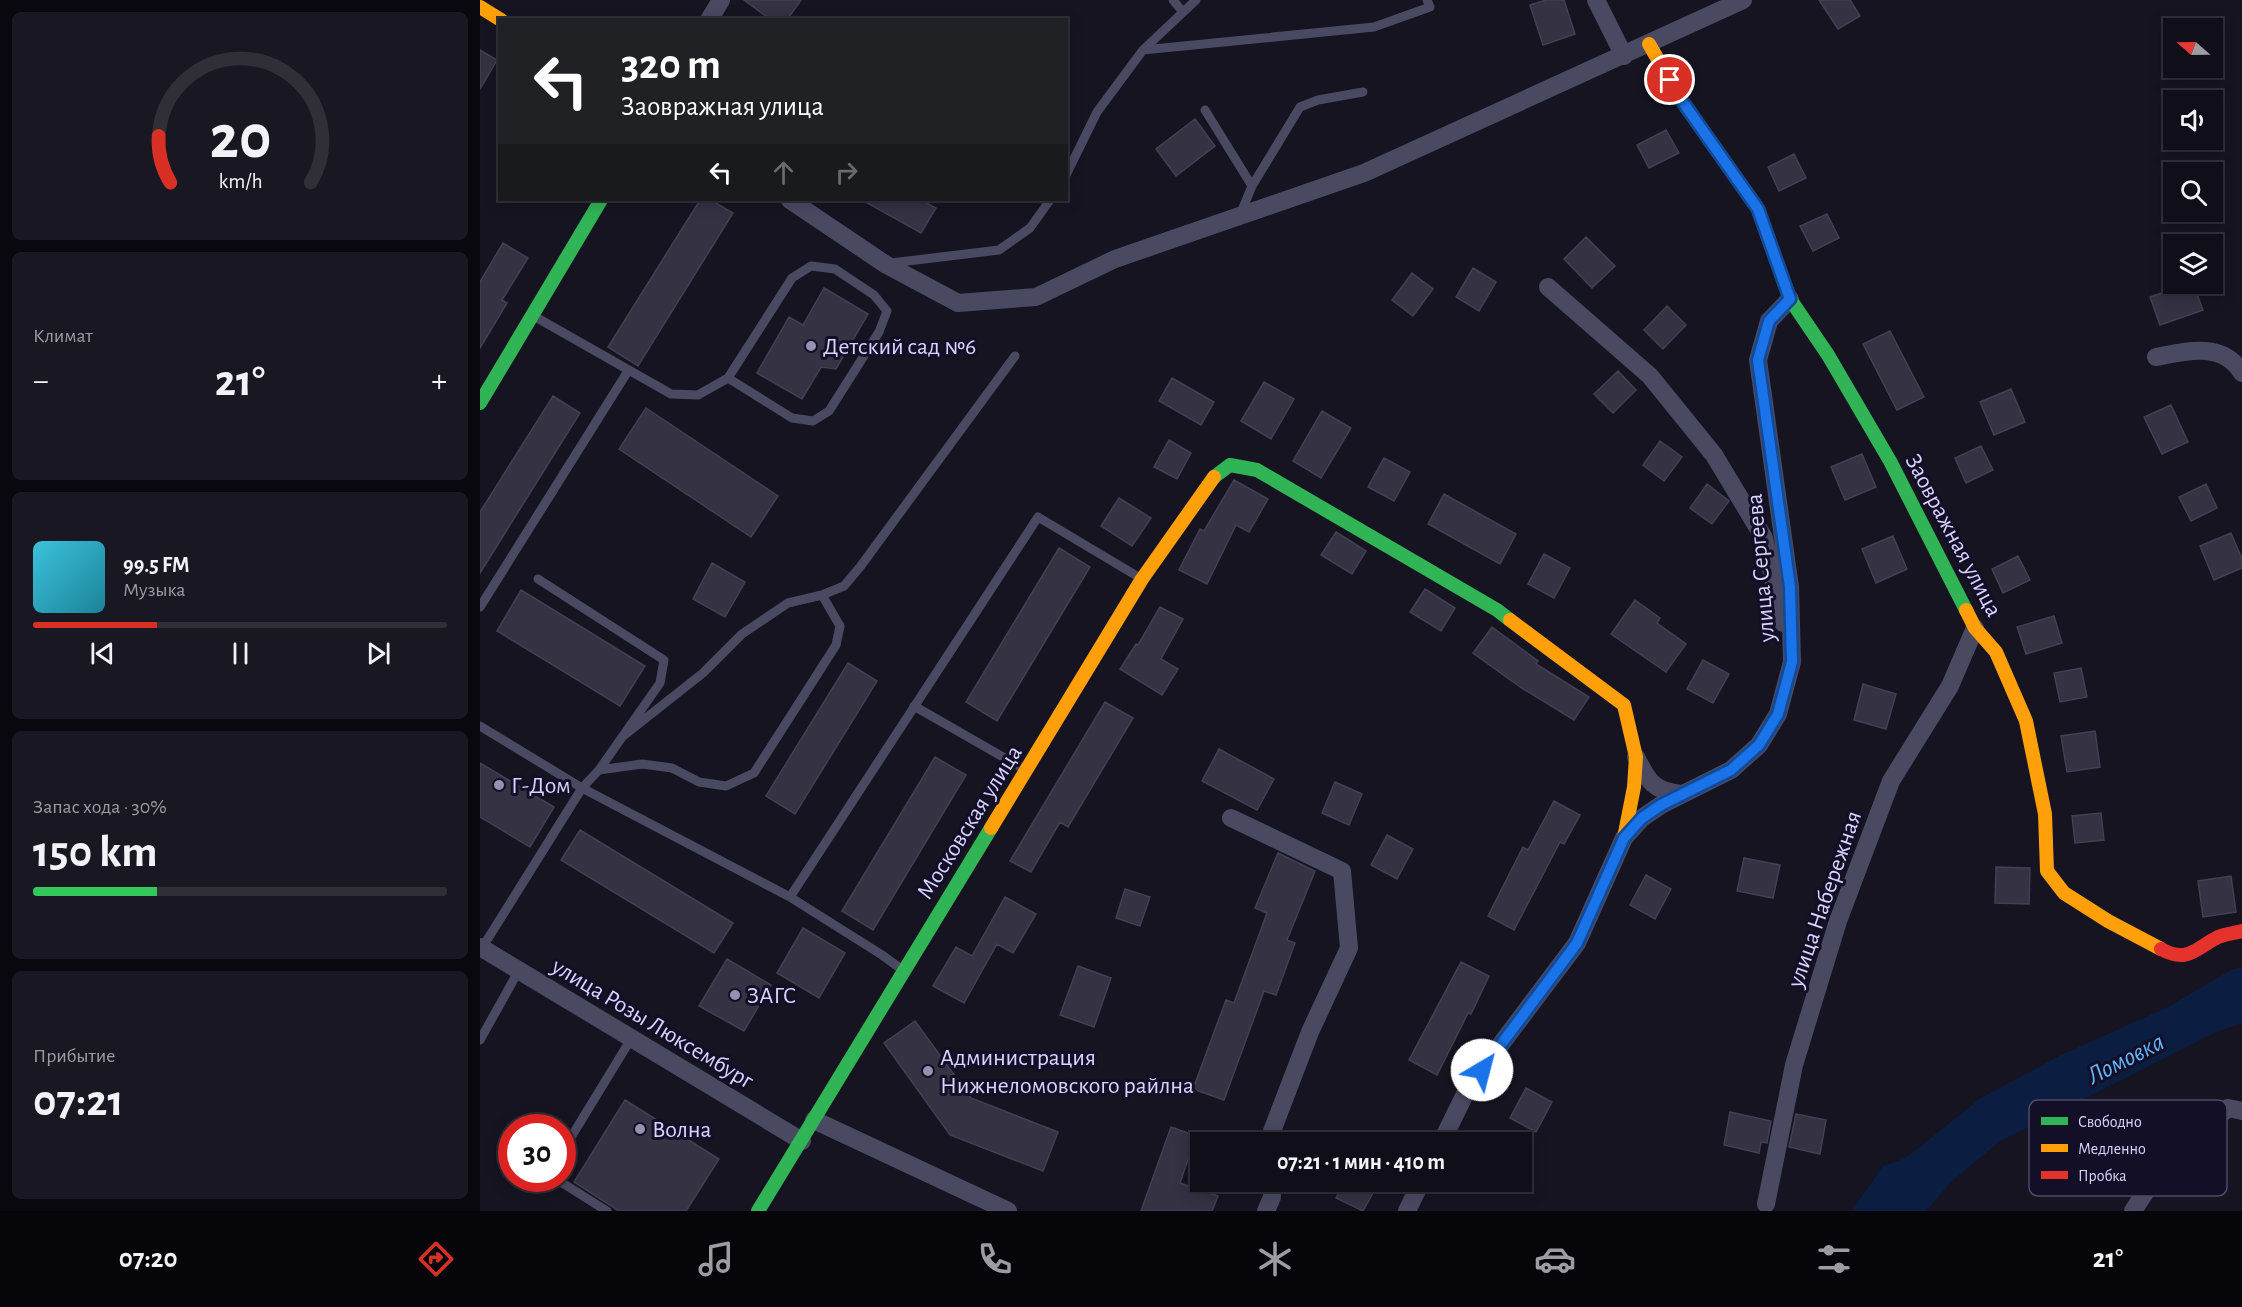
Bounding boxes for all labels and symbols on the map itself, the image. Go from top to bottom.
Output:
north arrow [2163,18,2223,78]
pin [1644,54,1695,105]
place label: Детский сад №6 [823,335,976,359]
marker: Детский сад №6 [804,339,818,353]
street label: Заовражная улица [1900,450,2006,621]
street label: улица Сергеева [1743,493,1780,644]
street label: Московская улица [913,741,1027,904]
place label: Г-Дом [511,774,571,798]
marker: Г-Дом [492,778,506,792]
street label: улица Набережная [1783,808,1866,992]
street label: улица Розы Люксембург [547,954,758,1094]
place label: ЗАГС [747,984,796,1008]
marker: ЗАГС [728,988,742,1002]
water label: Ломовка [2082,1029,2168,1090]
position arrow [1450,1038,1514,1102]
place label: Администрация Нижнеломовского райлна [940,1046,1194,1098]
marker: Администрация Нижнеломовского райлна [921,1064,935,1078]
legend [2029,1100,2227,1196]
speed limit sign: 30 [498,1114,576,1192]
text: Свободно [2078,1114,2142,1130]
place label: Волна [652,1118,712,1142]
marker: Волна [633,1122,647,1136]
text: Медленно [2078,1141,2146,1157]
text: Пробка [2078,1168,2127,1184]

